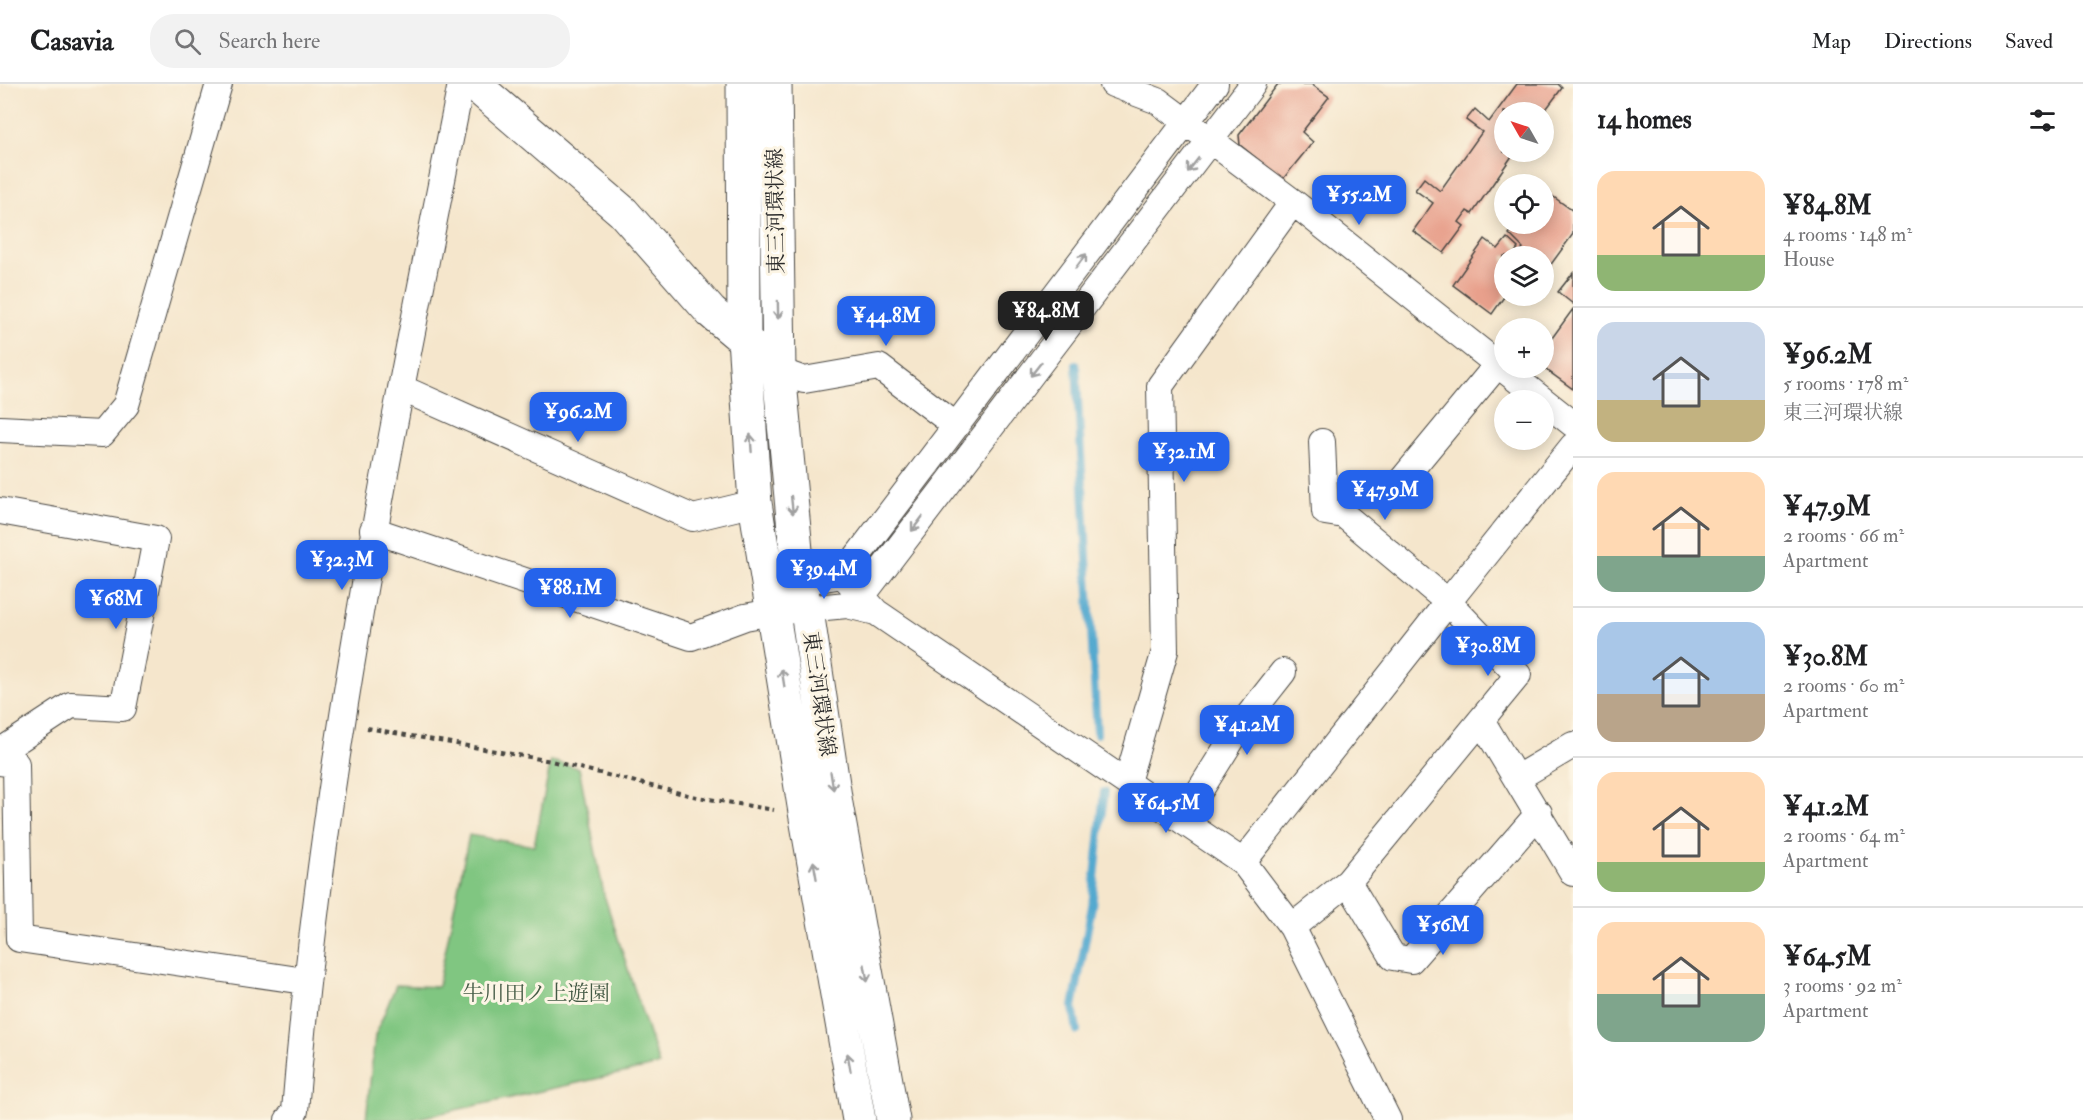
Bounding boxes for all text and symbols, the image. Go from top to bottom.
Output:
search box [150,14,570,68]
text: Casavia [30,24,114,59]
icon: search [171,25,204,58]
text: Search here [219,27,320,55]
text: Map [1811,28,1851,55]
text: Directions [1884,28,1972,55]
text: Saved [2005,28,2053,55]
north arrow [1494,102,1554,162]
map controls [1494,102,1554,450]
text: 14 homes [1597,104,1692,136]
icon: filters [2026,104,2059,137]
street label: 東三河環状線 [761,148,791,274]
one-way arrow [1187,156,1200,172]
button: locate [1494,174,1554,234]
pin: ¥55.2M [1310,175,1408,226]
text: ¥55.2M [1326,182,1392,207]
text: ¥84.8M [1783,190,1872,222]
icon: home [1645,195,1717,267]
text: 4 rooms · 148 m² [1783,222,1912,247]
button: layers [1494,246,1554,306]
text: House [1783,247,1834,272]
one-way arrow [1075,253,1087,269]
pin: ¥84.8M [997,291,1095,342]
pin: ¥44.8M [837,296,935,347]
text: ¥84.8M [1012,298,1080,323]
one-way arrow [772,300,783,320]
text: ¥44.8M [851,303,921,328]
button: + [1494,318,1554,378]
text: ¥96.2M [1783,339,1872,371]
icon: home [1645,346,1717,418]
one-way arrow [1029,360,1042,376]
text: 5 rooms · 178 m² [1783,371,1908,396]
button: − [1494,390,1554,450]
pin: ¥96.2M [529,392,627,443]
text: ¥96.2M [544,399,612,424]
text: 東三河環状線 [1783,400,1903,425]
pin: ¥32.1M [1135,432,1233,483]
one-way arrow [745,434,756,454]
text: ¥32.1M [1152,439,1216,464]
pin: ¥47.9M [1336,470,1434,521]
text: ¥47.9M [1351,477,1419,502]
text: ¥47.9M [1783,491,1871,523]
one-way arrow [787,494,798,514]
icon: home [1645,496,1717,568]
one-way arrow [911,515,924,531]
text: 2 rooms · 66 m² [1783,523,1904,548]
pin: ¥32.3M [293,540,391,591]
text: ¥32.3M [310,547,374,572]
text: Apartment [1783,548,1868,573]
pin: ¥39.4M [775,549,873,600]
text: ¥39.4M [790,556,858,581]
pin: ¥88.1M [521,568,619,619]
text: ¥88.1M [538,575,602,600]
pin: ¥68M [80,579,152,630]
text: ¥68M [89,586,143,611]
pin: ¥30.8M [1439,626,1537,677]
street label: 東三河環状線 [797,630,841,758]
text: ¥30.8M [1455,633,1521,658]
text: ¥30.8M [1783,641,1868,673]
icon: home [1645,646,1717,718]
one-way arrow [777,669,788,688]
text: 2 rooms · 60 m² [1783,673,1904,698]
text: Apartment [1783,698,1868,723]
pin: ¥41.2M [1198,705,1296,756]
text: ¥41.2M [1214,712,1280,737]
one-way arrow [827,770,838,790]
pin: ¥64.5M [1117,783,1215,834]
text: ¥64.5M [1132,790,1200,815]
text: ¥41.2M [1783,791,1869,823]
icon: home [1645,796,1717,868]
text: 2 rooms · 64 m² [1783,823,1905,848]
text: Apartment [1783,848,1868,873]
one-way arrow [809,861,820,881]
pin: ¥56M [1407,905,1479,956]
text: ¥56M [1416,912,1470,937]
text: ¥64.5M [1783,941,1871,973]
icon: home [1645,946,1717,1018]
one-way arrow [861,962,872,982]
text: 3 rooms · 92 m² [1783,973,1902,998]
park label: 牛川田ノ上遊園 [463,980,610,1007]
text: Apartment [1783,998,1868,1023]
one-way arrow [843,1053,854,1073]

